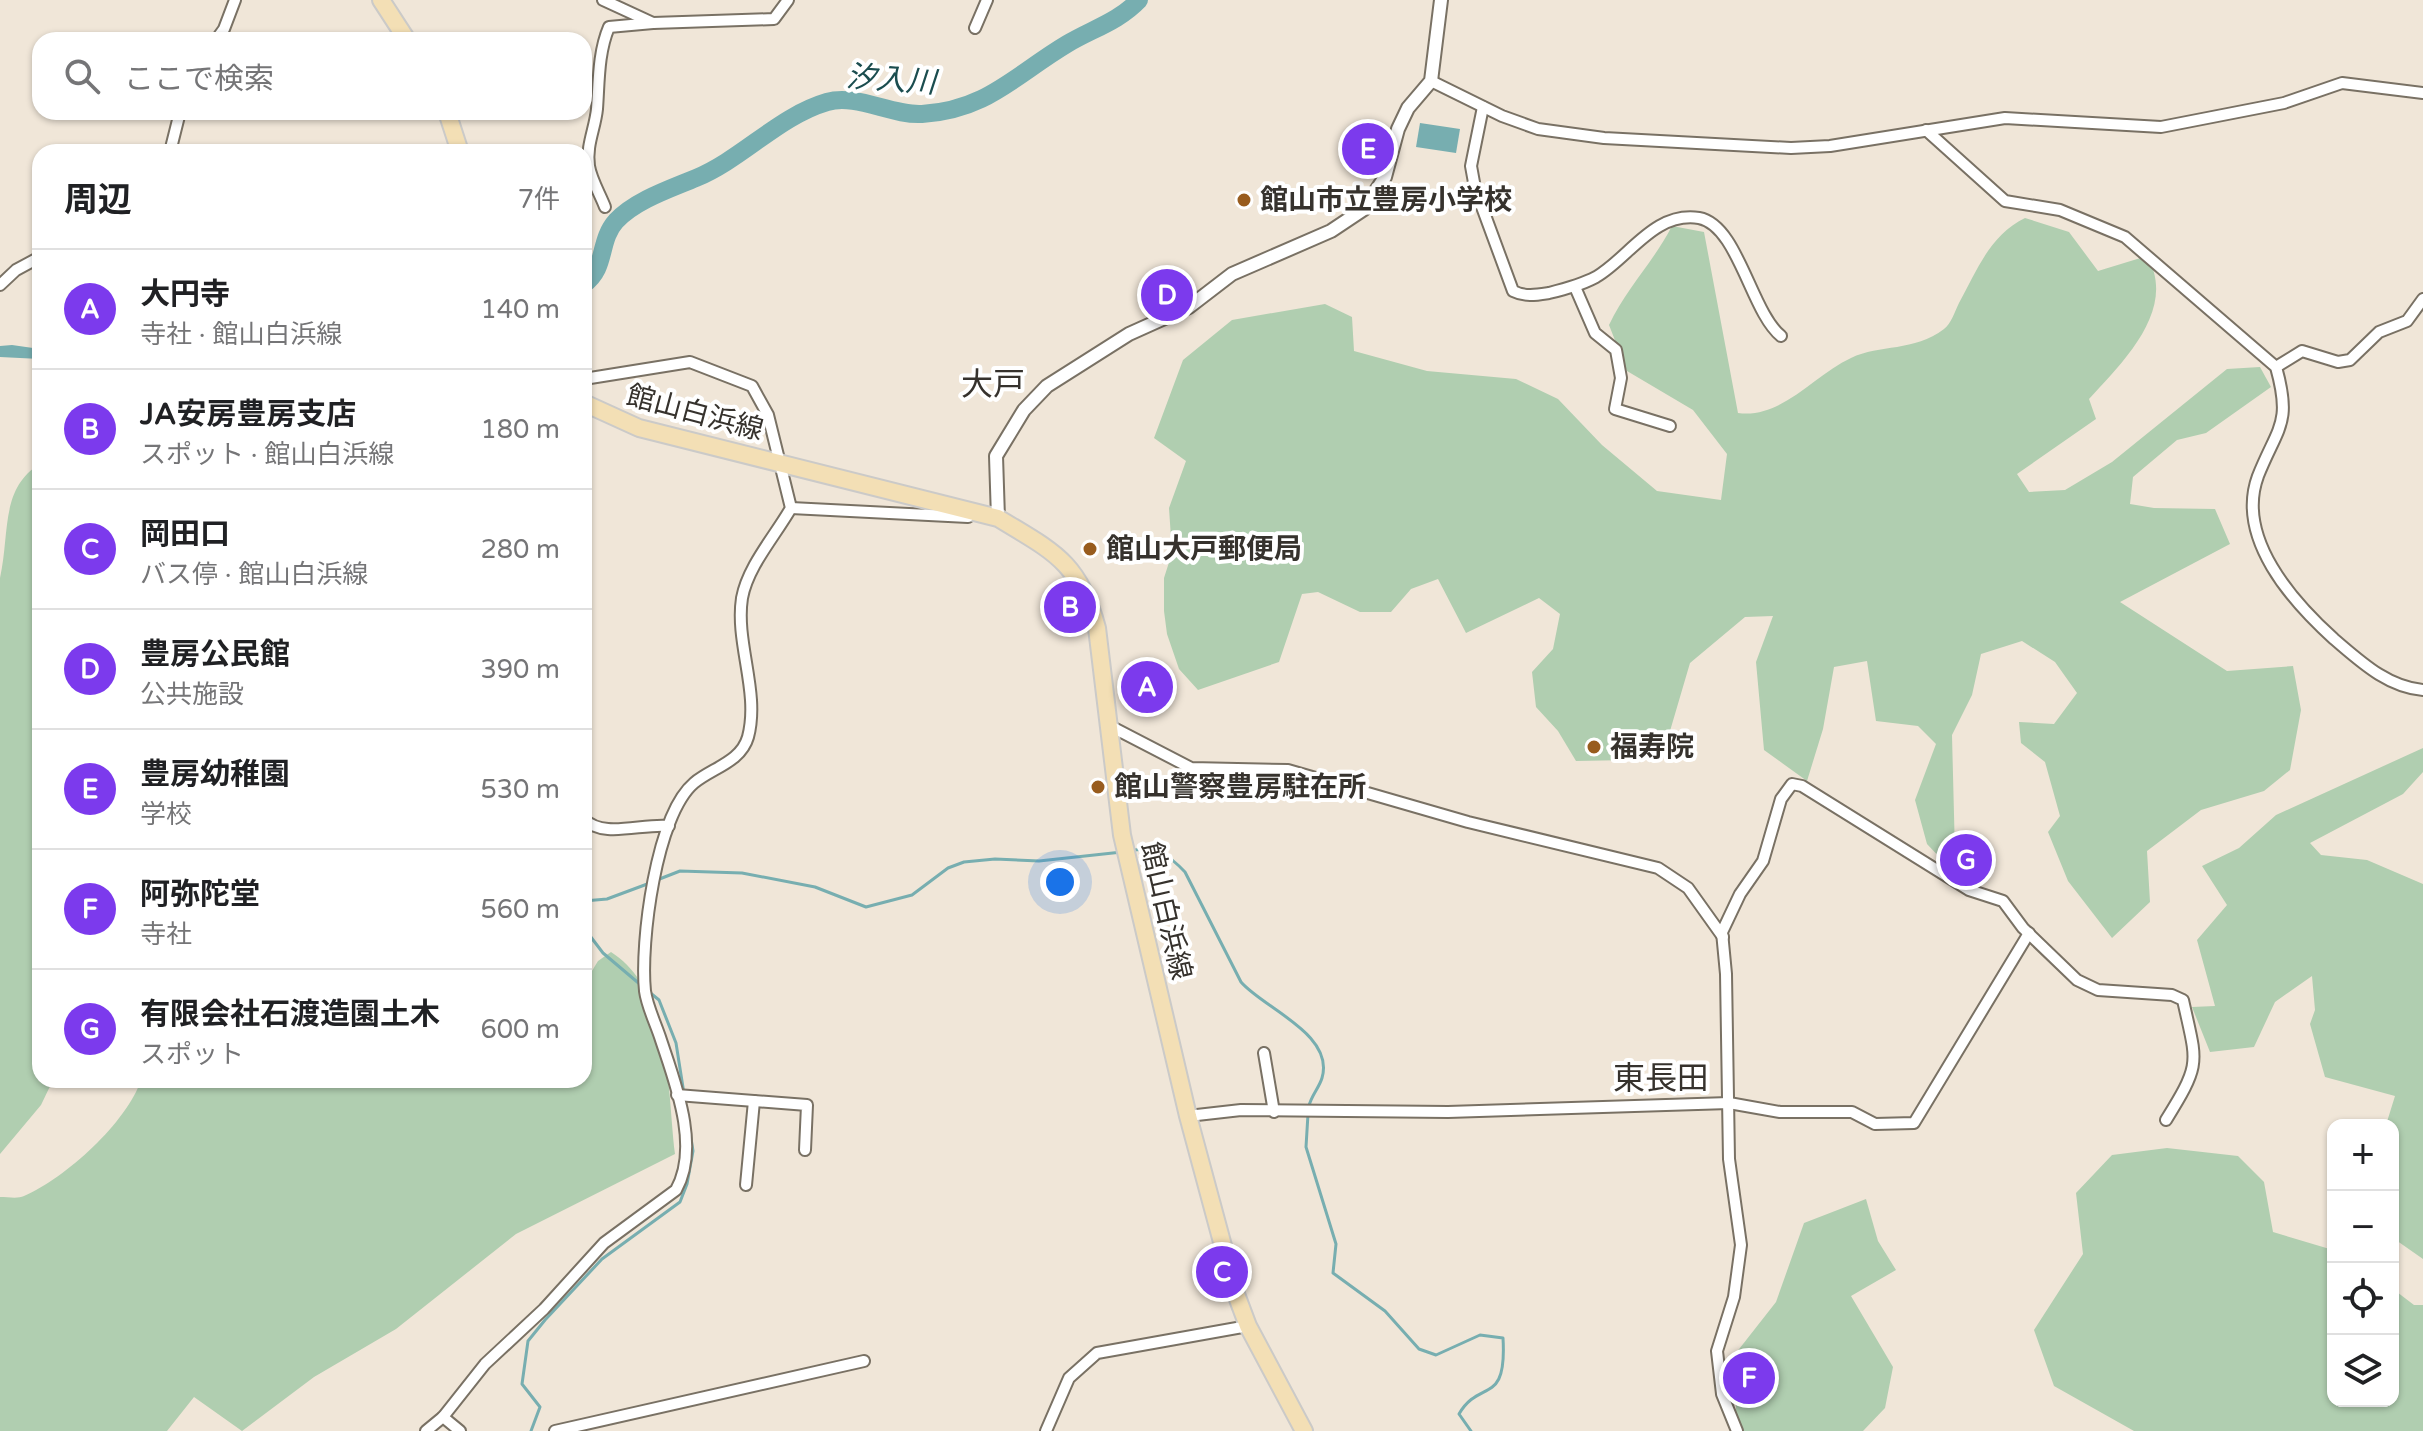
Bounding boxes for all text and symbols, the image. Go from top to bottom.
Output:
search box [32,32,592,120]
icon: search [60,54,104,98]
water label: 汐入川 [845,58,940,102]
text: ここで検索 [124,61,274,98]
pin: E [1342,119,1394,179]
text: 周辺 [64,180,132,221]
place label: 館山市立豊房小学校 [1260,183,1512,217]
text: 7件 [518,184,560,215]
marker: 館山市立豊房小学校 [1235,191,1253,209]
pin: D [1141,265,1193,325]
text: 大円寺 [140,276,230,313]
text: A [80,294,100,325]
text: 140 m [480,294,560,325]
text: 寺社 · 館山白浜線 [140,319,342,350]
district label: 大戸 [961,366,1025,404]
street label: 館山白浜線 [623,378,767,448]
text: JA安房豊房支店 [140,396,356,433]
text: B [81,414,99,445]
text: 180 m [480,414,560,445]
text: スポット · 館山白浜線 [140,439,394,470]
text: 岡田口 [140,516,230,553]
place label: 館山大戸郵便局 [1106,532,1302,566]
text: C [81,534,99,565]
text: 280 m [480,534,560,565]
marker: 館山大戸郵便局 [1081,540,1099,558]
text: バス停 · 館山白浜線 [140,559,368,590]
pin: B [1044,577,1096,637]
text: 豊房公民館 [140,636,290,673]
text: D [80,654,100,685]
text: 390 m [480,654,560,685]
pin: A [1121,657,1173,717]
text: 公共施設 [140,679,244,710]
place label: 福寿院 [1610,730,1694,764]
marker: 福寿院 [1585,738,1603,756]
text: 豊房幼稚園 [140,756,290,793]
place label: 館山警察豊房駐在所 [1114,770,1366,804]
text: E [82,774,98,805]
text: 530 m [480,774,560,805]
marker: 館山警察豊房駐在所 [1089,778,1107,796]
text: 学校 [140,799,192,830]
pin: G [1940,830,1992,890]
street label: 館山白浜線 [1134,839,1198,983]
your location [1040,862,1080,902]
text: 阿弥陀堂 [140,876,260,913]
text: F [82,894,98,925]
text: 560 m [480,894,560,925]
text: 寺社 [140,919,192,950]
text: 有限会社石渡造園土木 [140,996,440,1033]
text: G [80,1014,100,1045]
text: 600 m [480,1014,560,1045]
text: スポット [140,1039,244,1070]
district label: 東長田 [1613,1060,1709,1098]
map controls [2327,1119,2399,1407]
button: + [2327,1119,2399,1191]
button: − [2327,1191,2399,1263]
pin: C [1196,1242,1248,1302]
button: locate [2327,1263,2399,1335]
button: layers [2327,1335,2399,1407]
pin: F [1723,1348,1775,1408]

